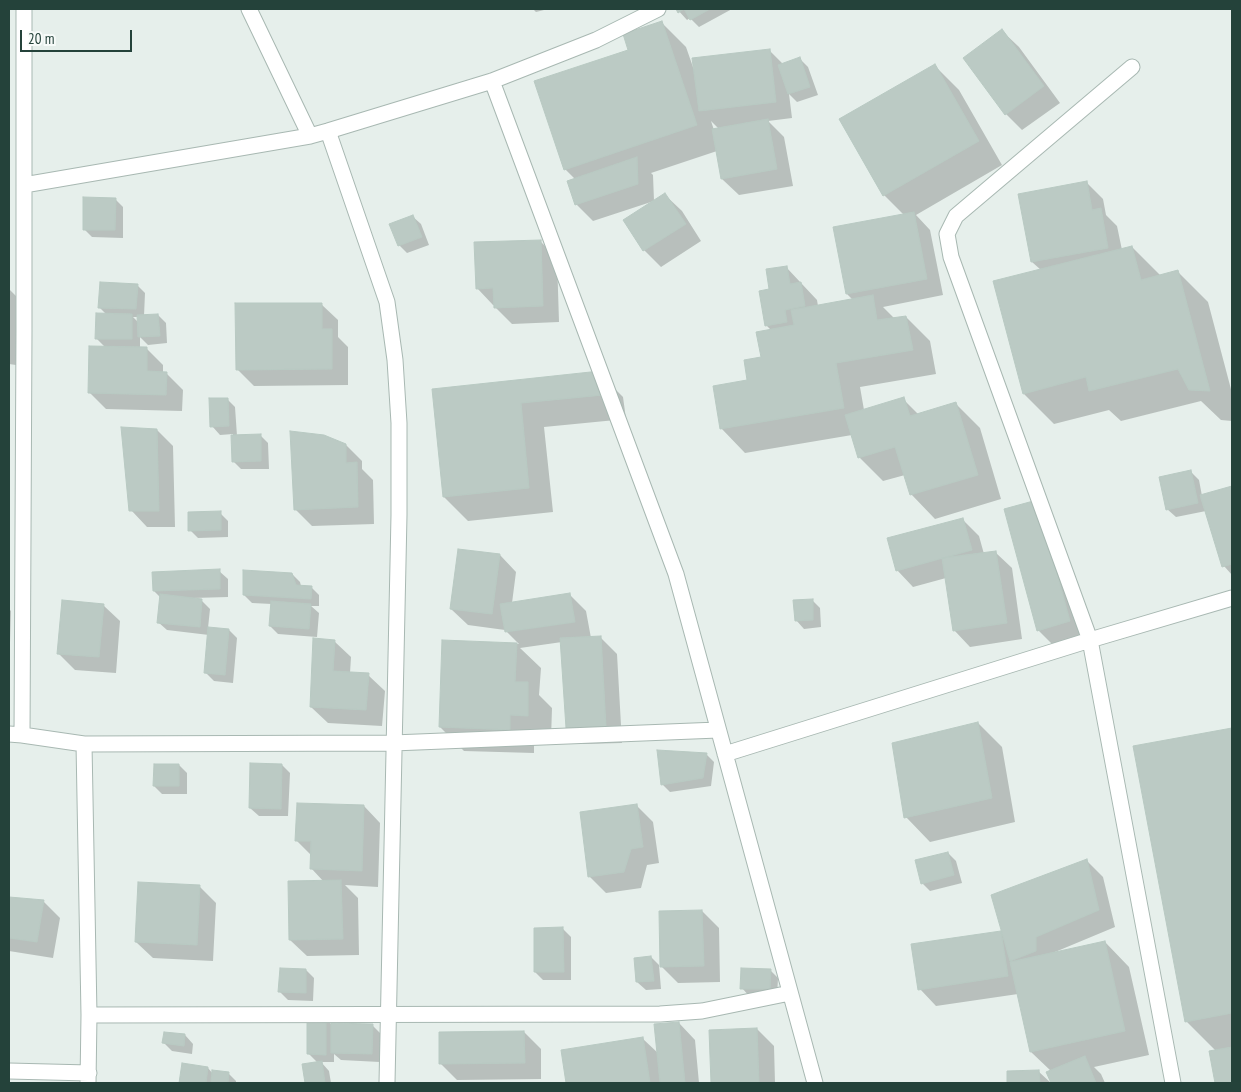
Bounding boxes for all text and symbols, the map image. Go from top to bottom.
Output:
scale bar [22,20,135,52]
text: 20 m [28,29,54,48]

